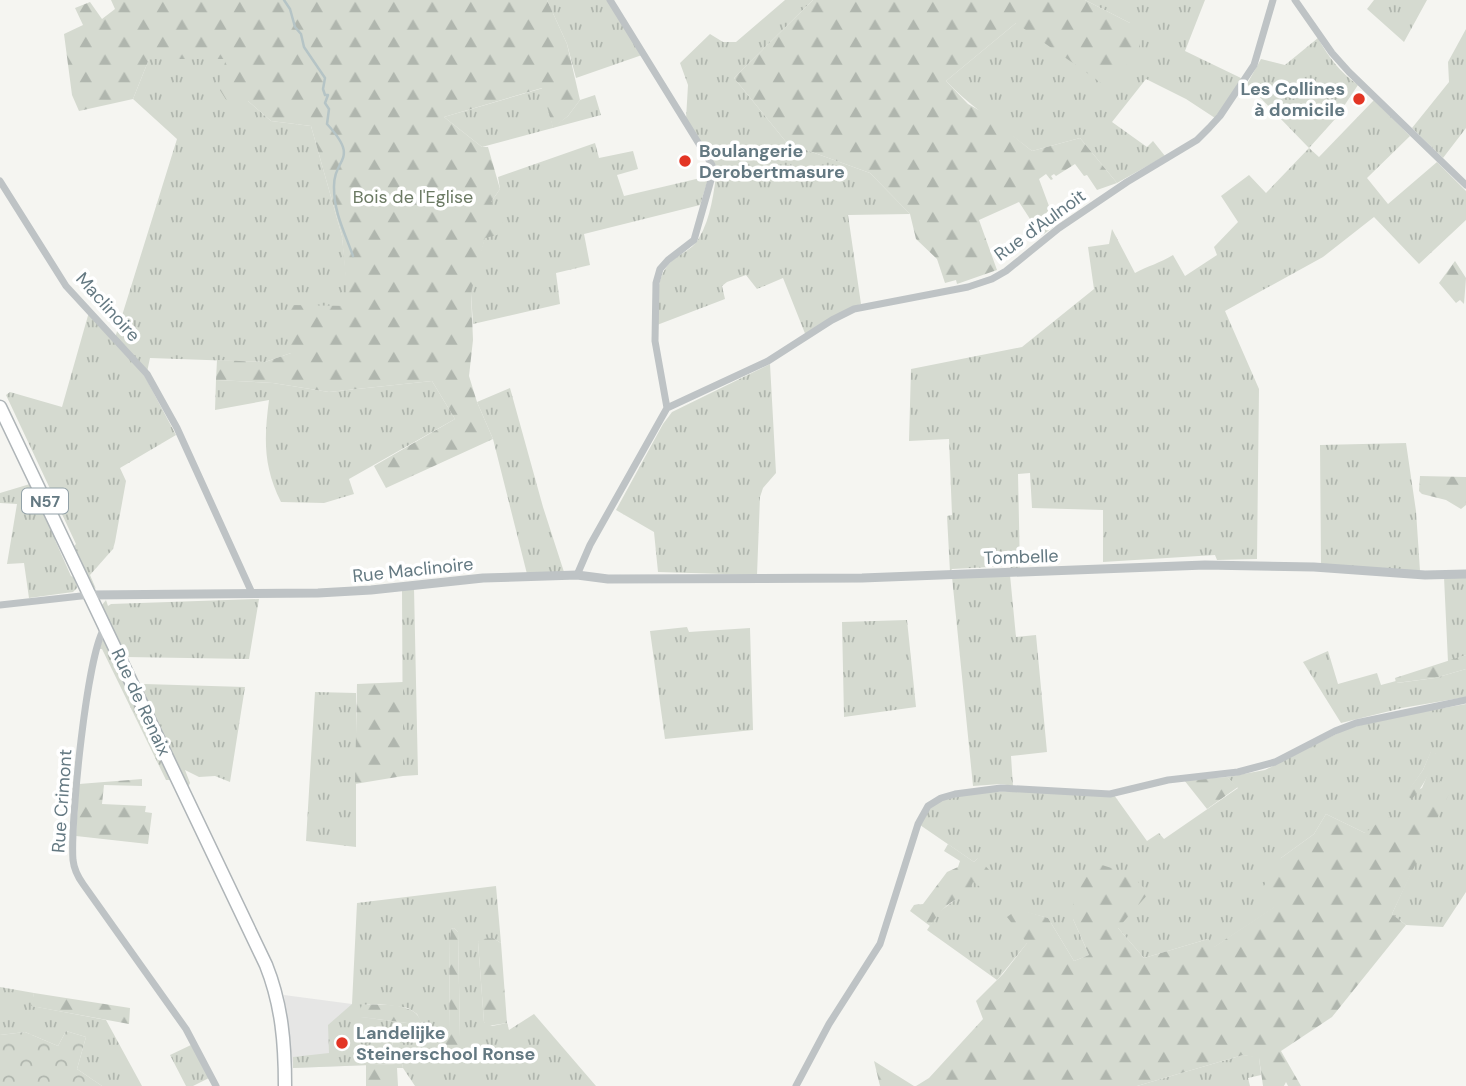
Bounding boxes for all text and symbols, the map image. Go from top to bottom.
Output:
place label: Les Collines à domicile [1240,77,1345,122]
marker: Les Collines à domicile [1351,91,1367,107]
place label: Boulangerie Derobertmasure [699,139,845,184]
marker: Boulangerie Derobertmasure [677,153,693,169]
street label: Rue d'Aulnoit [989,184,1091,266]
park label: Bois de l'Eglise [353,185,473,209]
street label: Maclinoire [70,267,146,347]
road number: N57 [22,488,68,514]
street label: Tombelle [983,544,1059,570]
street label: Rue Maclinoire [351,552,475,588]
street label: Rue de Renaix [106,644,176,760]
street label: Rue Crimont [46,748,78,854]
place label: Landelijke Steinerschool Ronse [356,1021,536,1066]
marker: Landelijke Steinerschool Ronse [334,1035,350,1051]

